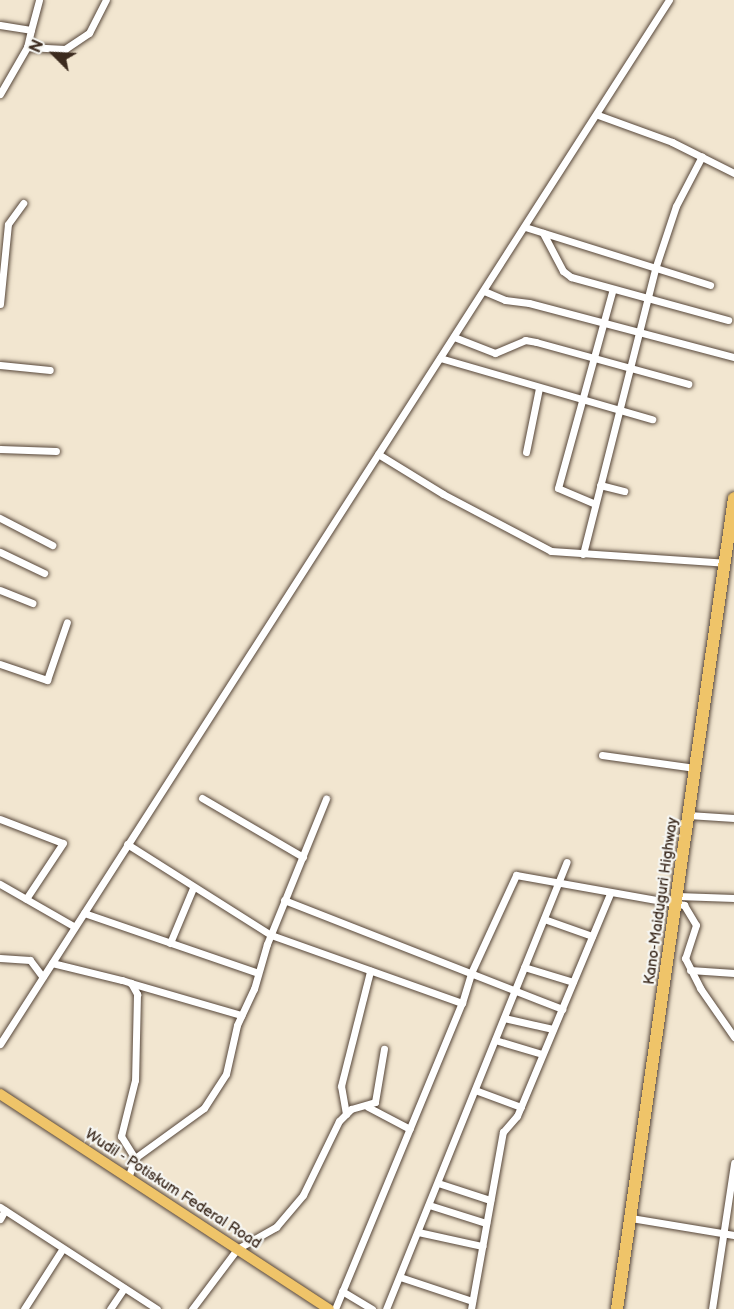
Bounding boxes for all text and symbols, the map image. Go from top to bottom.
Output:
north arrow [24,24,84,84]
text: N [26,37,48,56]
street label: Kano-Maiduguri Highway [640,816,682,986]
street label: Wudil - Potiskum Federal Road [81,1125,265,1253]

